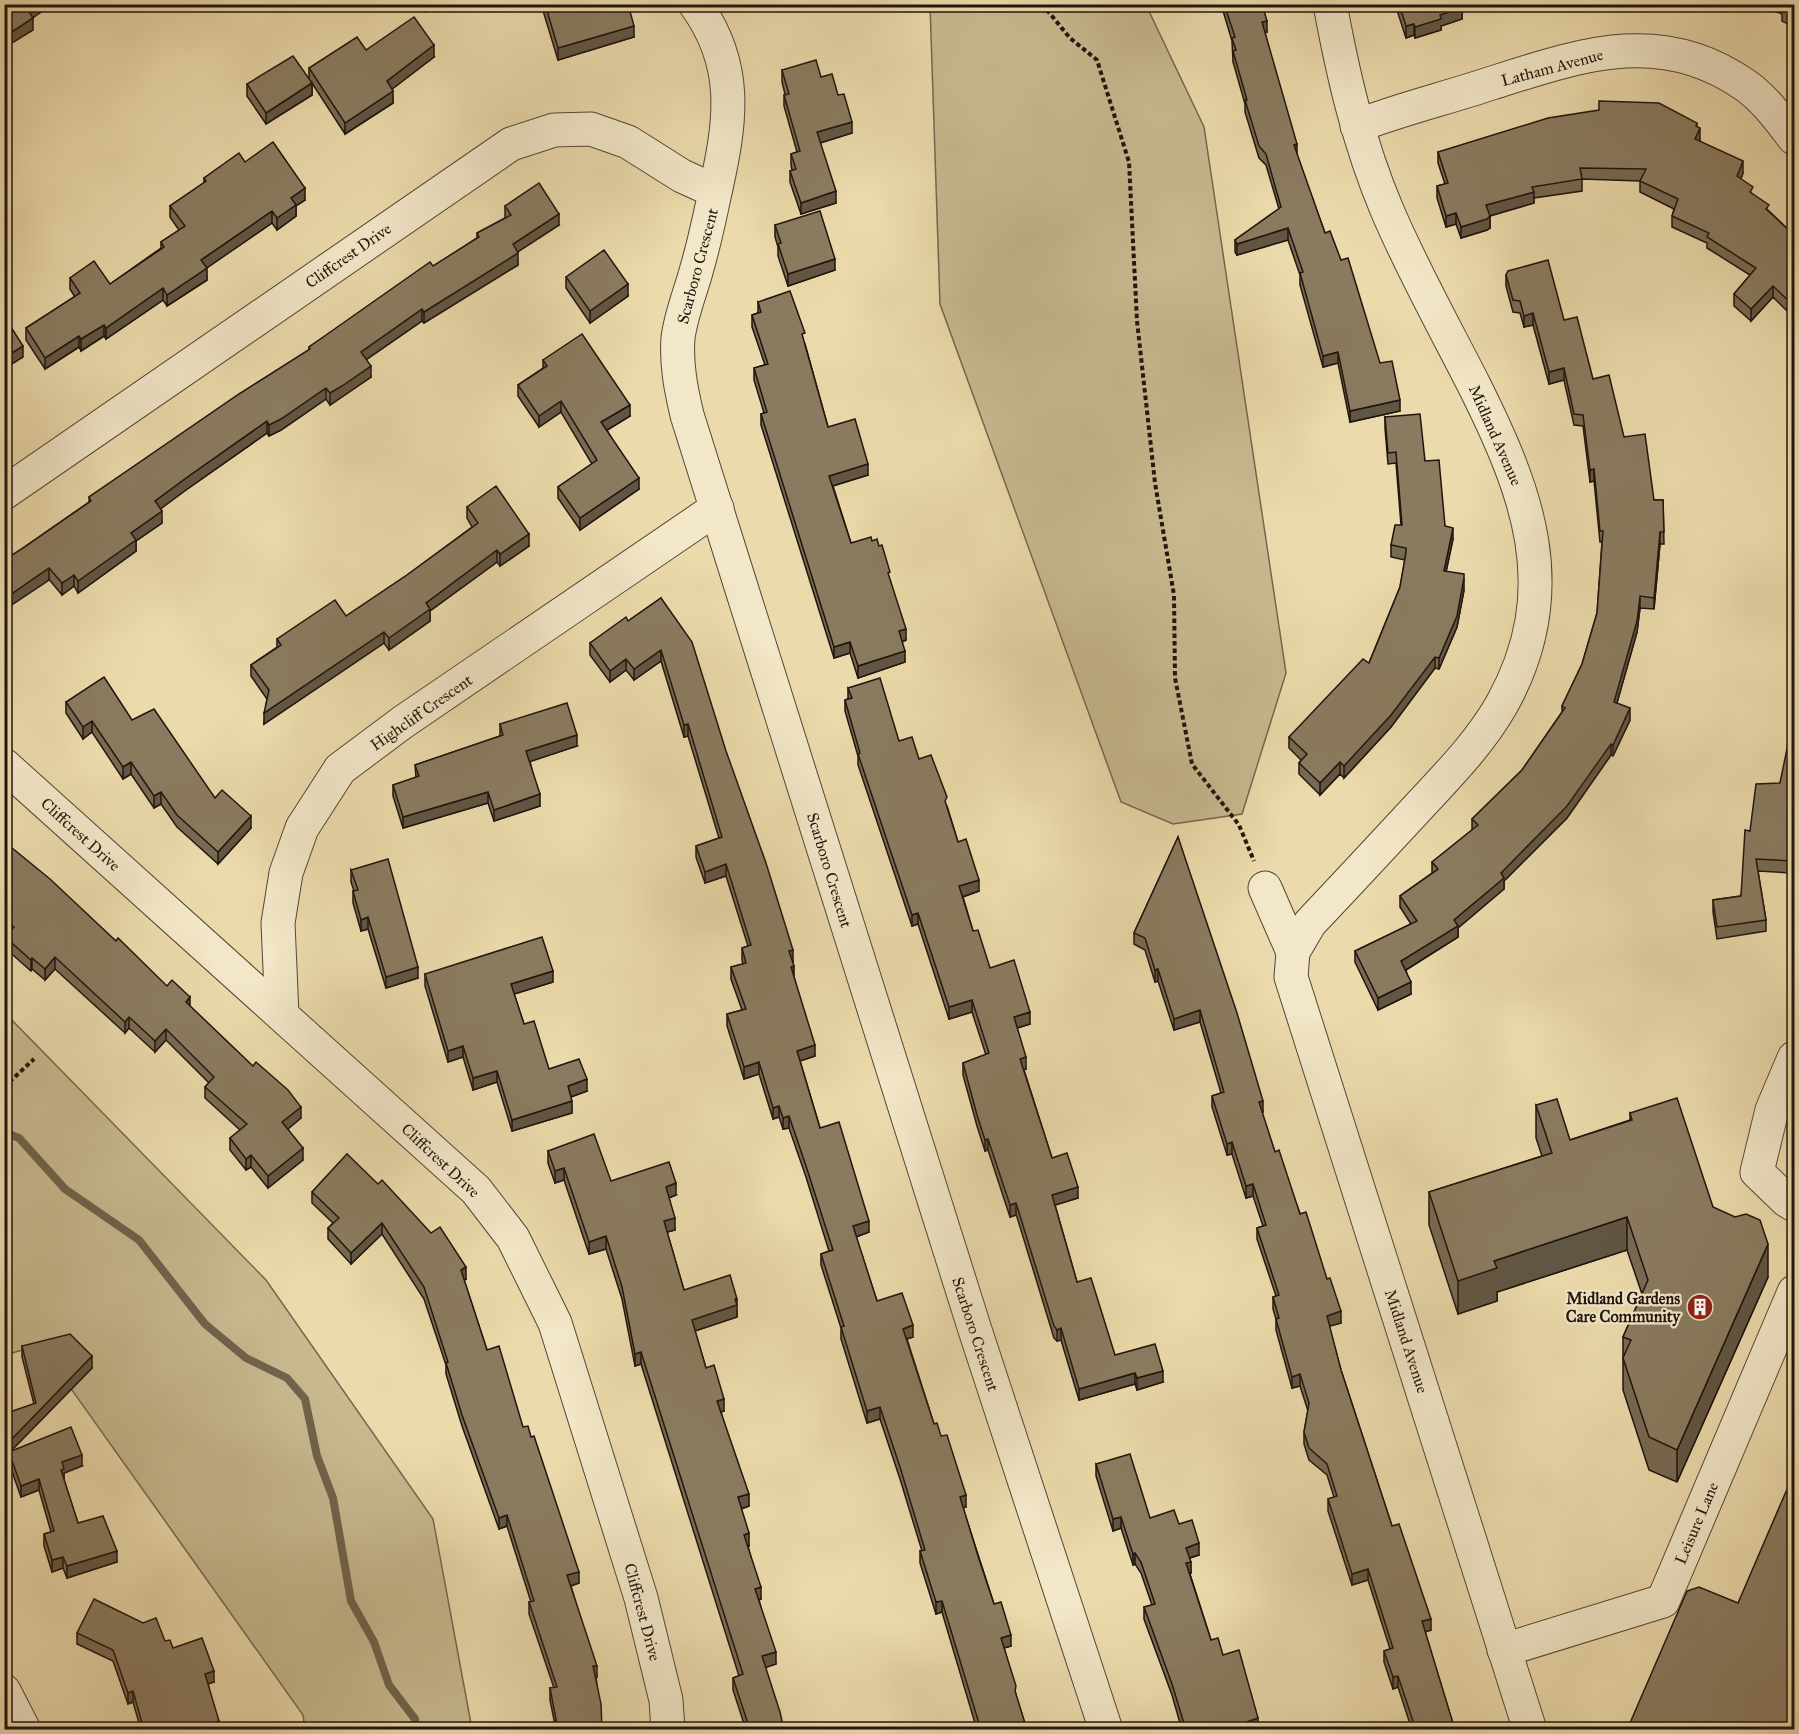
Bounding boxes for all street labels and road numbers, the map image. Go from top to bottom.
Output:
street label: Latham Avenue [1499,45,1606,90]
street label: Scarboro Crescent [673,206,722,326]
street label: Cliffcrest Drive [302,219,395,292]
street label: Midland Avenue [1465,382,1526,489]
street label: Highcliff Crescent [367,670,477,755]
street label: Cliffcrest Drive [37,794,125,875]
street label: Scarboro Crescent [803,810,856,930]
street label: Cliffcrest Drive [397,1119,484,1202]
street label: Scarboro Crescent [948,1275,1003,1394]
street label: Midland Avenue [1381,1287,1432,1396]
street label: Leisure Lane [1671,1479,1722,1567]
street label: Cliffcrest Drive [620,1561,665,1663]

